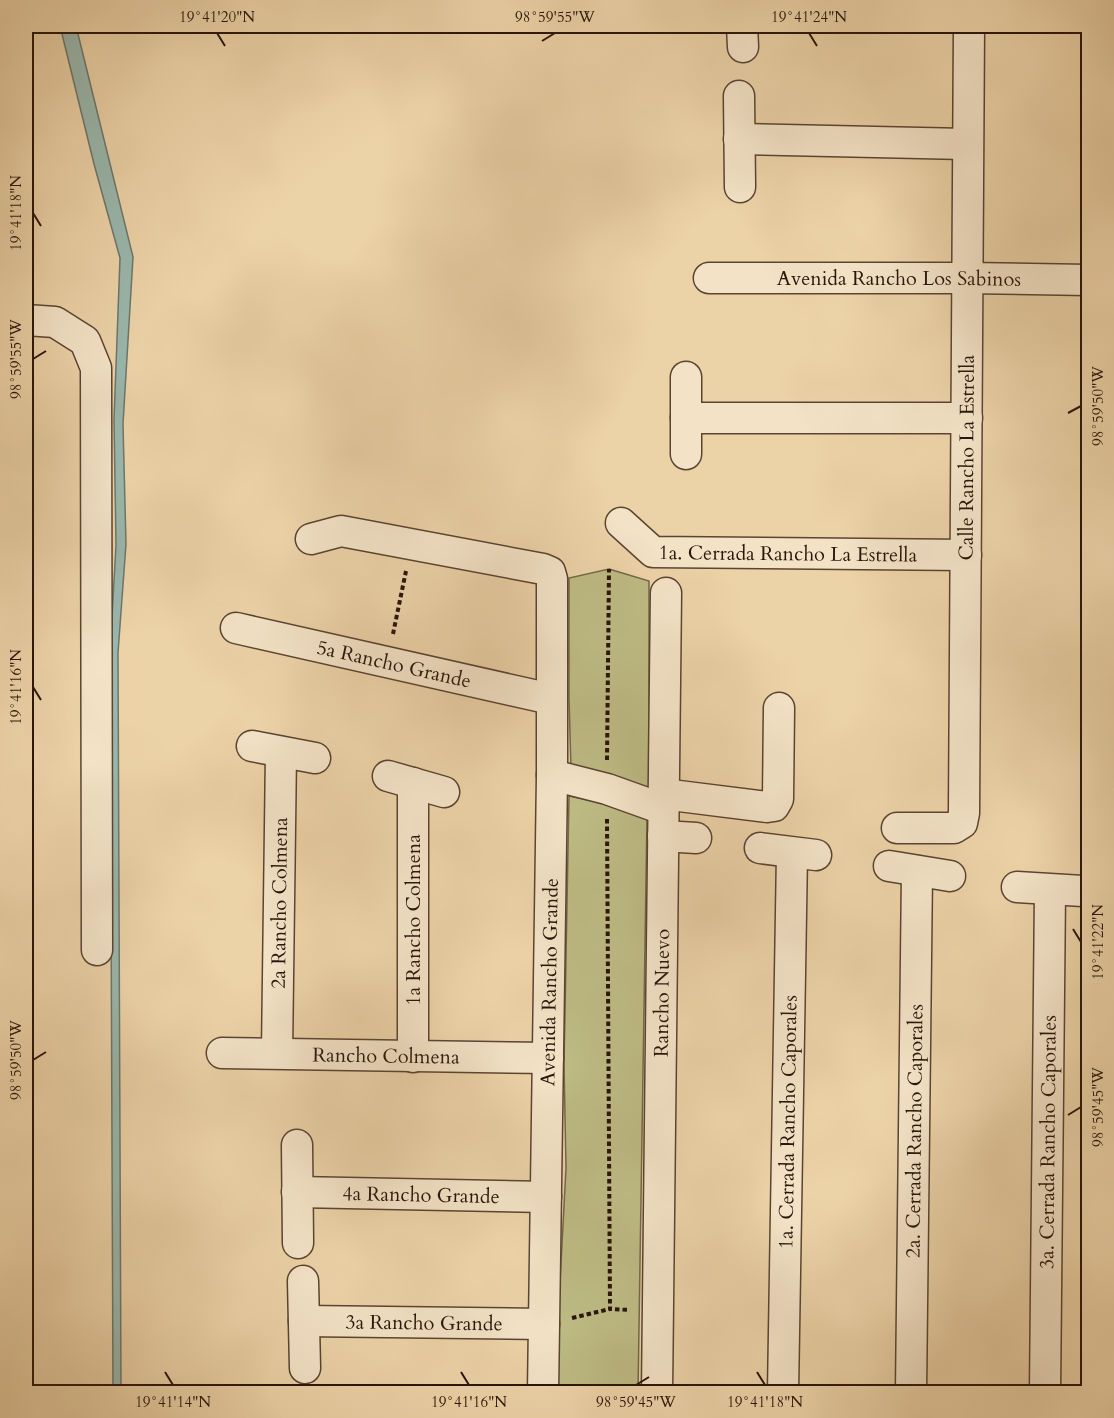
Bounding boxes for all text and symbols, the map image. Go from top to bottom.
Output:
text: 19°41'20"N [179,7,255,27]
text: 98°59'55"W [515,7,595,27]
text: 19°41'24"N [771,7,847,27]
text: 19°41'18"N [6,175,26,251]
street label: Avenida Rancho Los Sabinos [777,265,1021,293]
text: 98°59'55"W [6,319,26,399]
street label: Calle Rancho La Estrella [953,354,981,560]
text: 98°59'50"W [1088,366,1108,446]
street label: 1a. Cerrada Rancho La Estrella [658,539,918,569]
street label: 5a Rancho Grande [314,634,474,695]
text: 19°41'16"N [6,649,26,725]
street label: 2a Rancho Colmena [265,817,294,989]
street label: 1a Rancho Colmena [400,834,427,1006]
street label: Avenida Rancho Grande [534,878,565,1086]
text: 19°41'22"N [1088,904,1108,980]
street label: Rancho Nuevo [648,929,676,1057]
street label: 1a. Cerrada Rancho Caporales [772,995,804,1249]
street label: 2a. Cerrada Rancho Caporales [900,1004,929,1258]
street label: 3a. Cerrada Rancho Caporales [1033,1015,1063,1269]
text: 98°59'50"W [6,1020,26,1100]
street label: Rancho Colmena [312,1041,460,1071]
text: 98°59'45"W [1088,1067,1108,1147]
street label: 4a Rancho Grande [342,1180,500,1210]
street label: 3a Rancho Grande [345,1309,503,1337]
text: 19°41'14"N [135,1392,211,1412]
text: 19°41'16"N [431,1392,507,1412]
text: 98°59'45"W [596,1392,676,1412]
text: 19°41'18"N [727,1392,803,1412]

